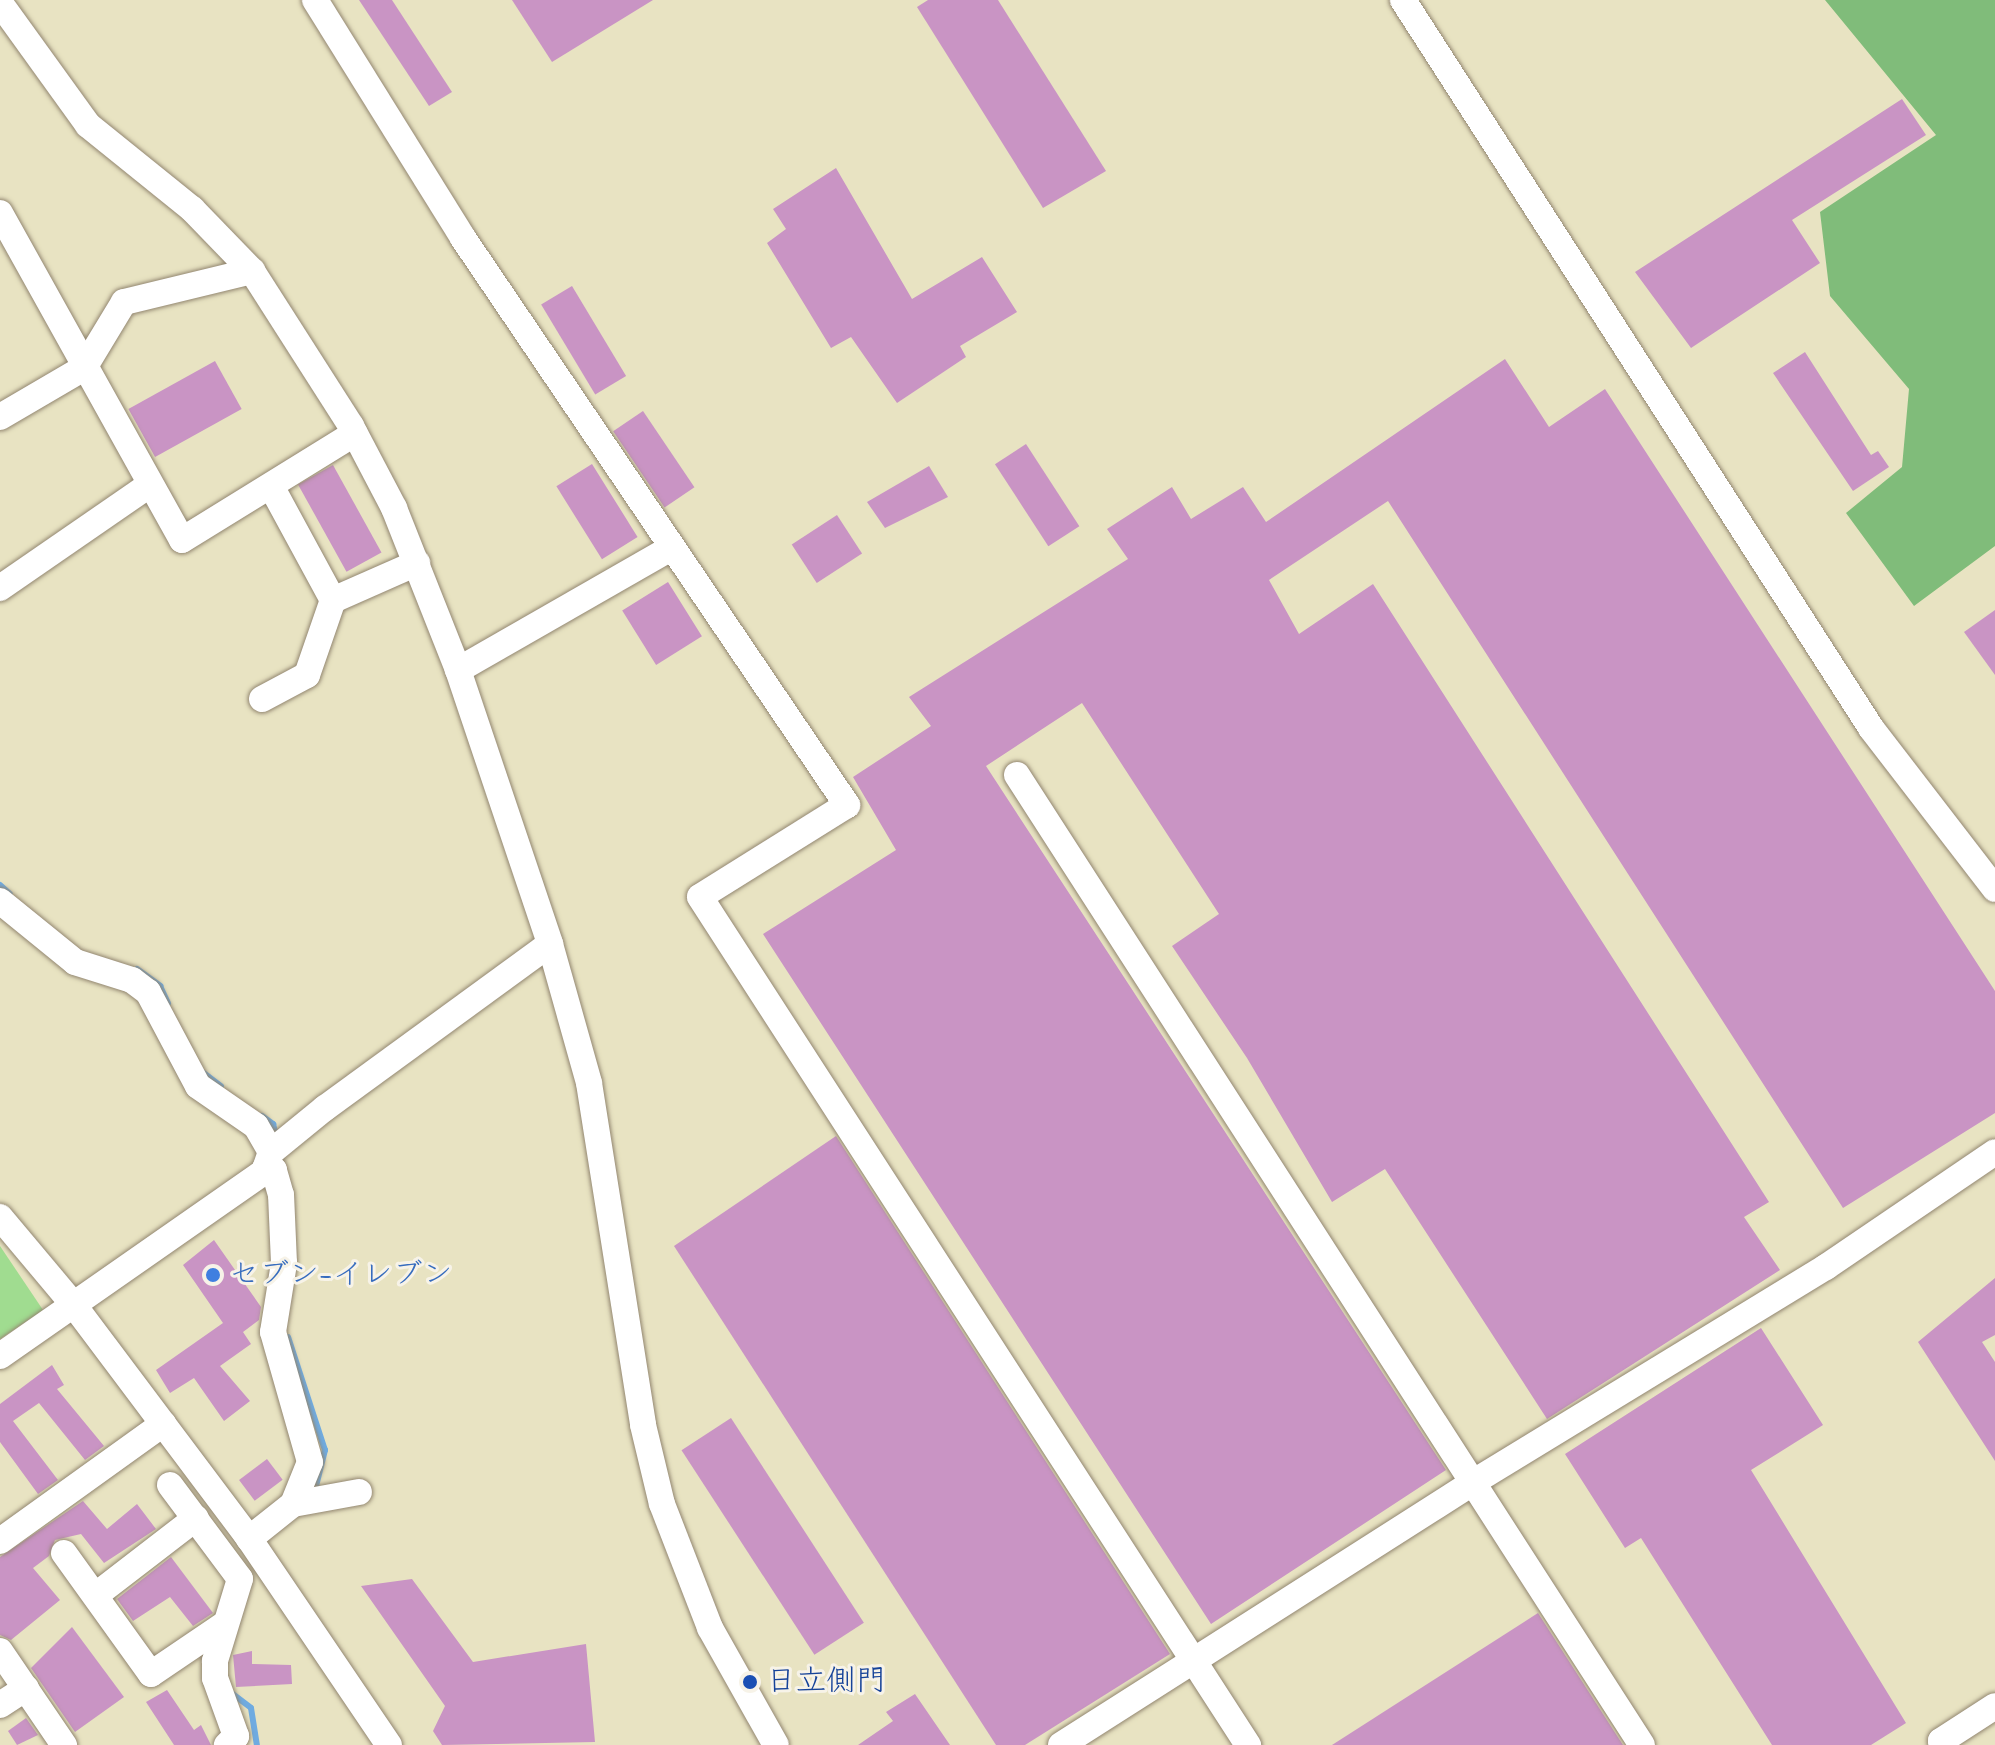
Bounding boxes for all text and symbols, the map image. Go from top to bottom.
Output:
place label: セブン-イレブン [229,1257,452,1293]
marker: セブン-イレブン [204,1266,222,1284]
place label: 日立側門 [766,1664,886,1700]
marker: 日立側門 [741,1673,759,1691]

